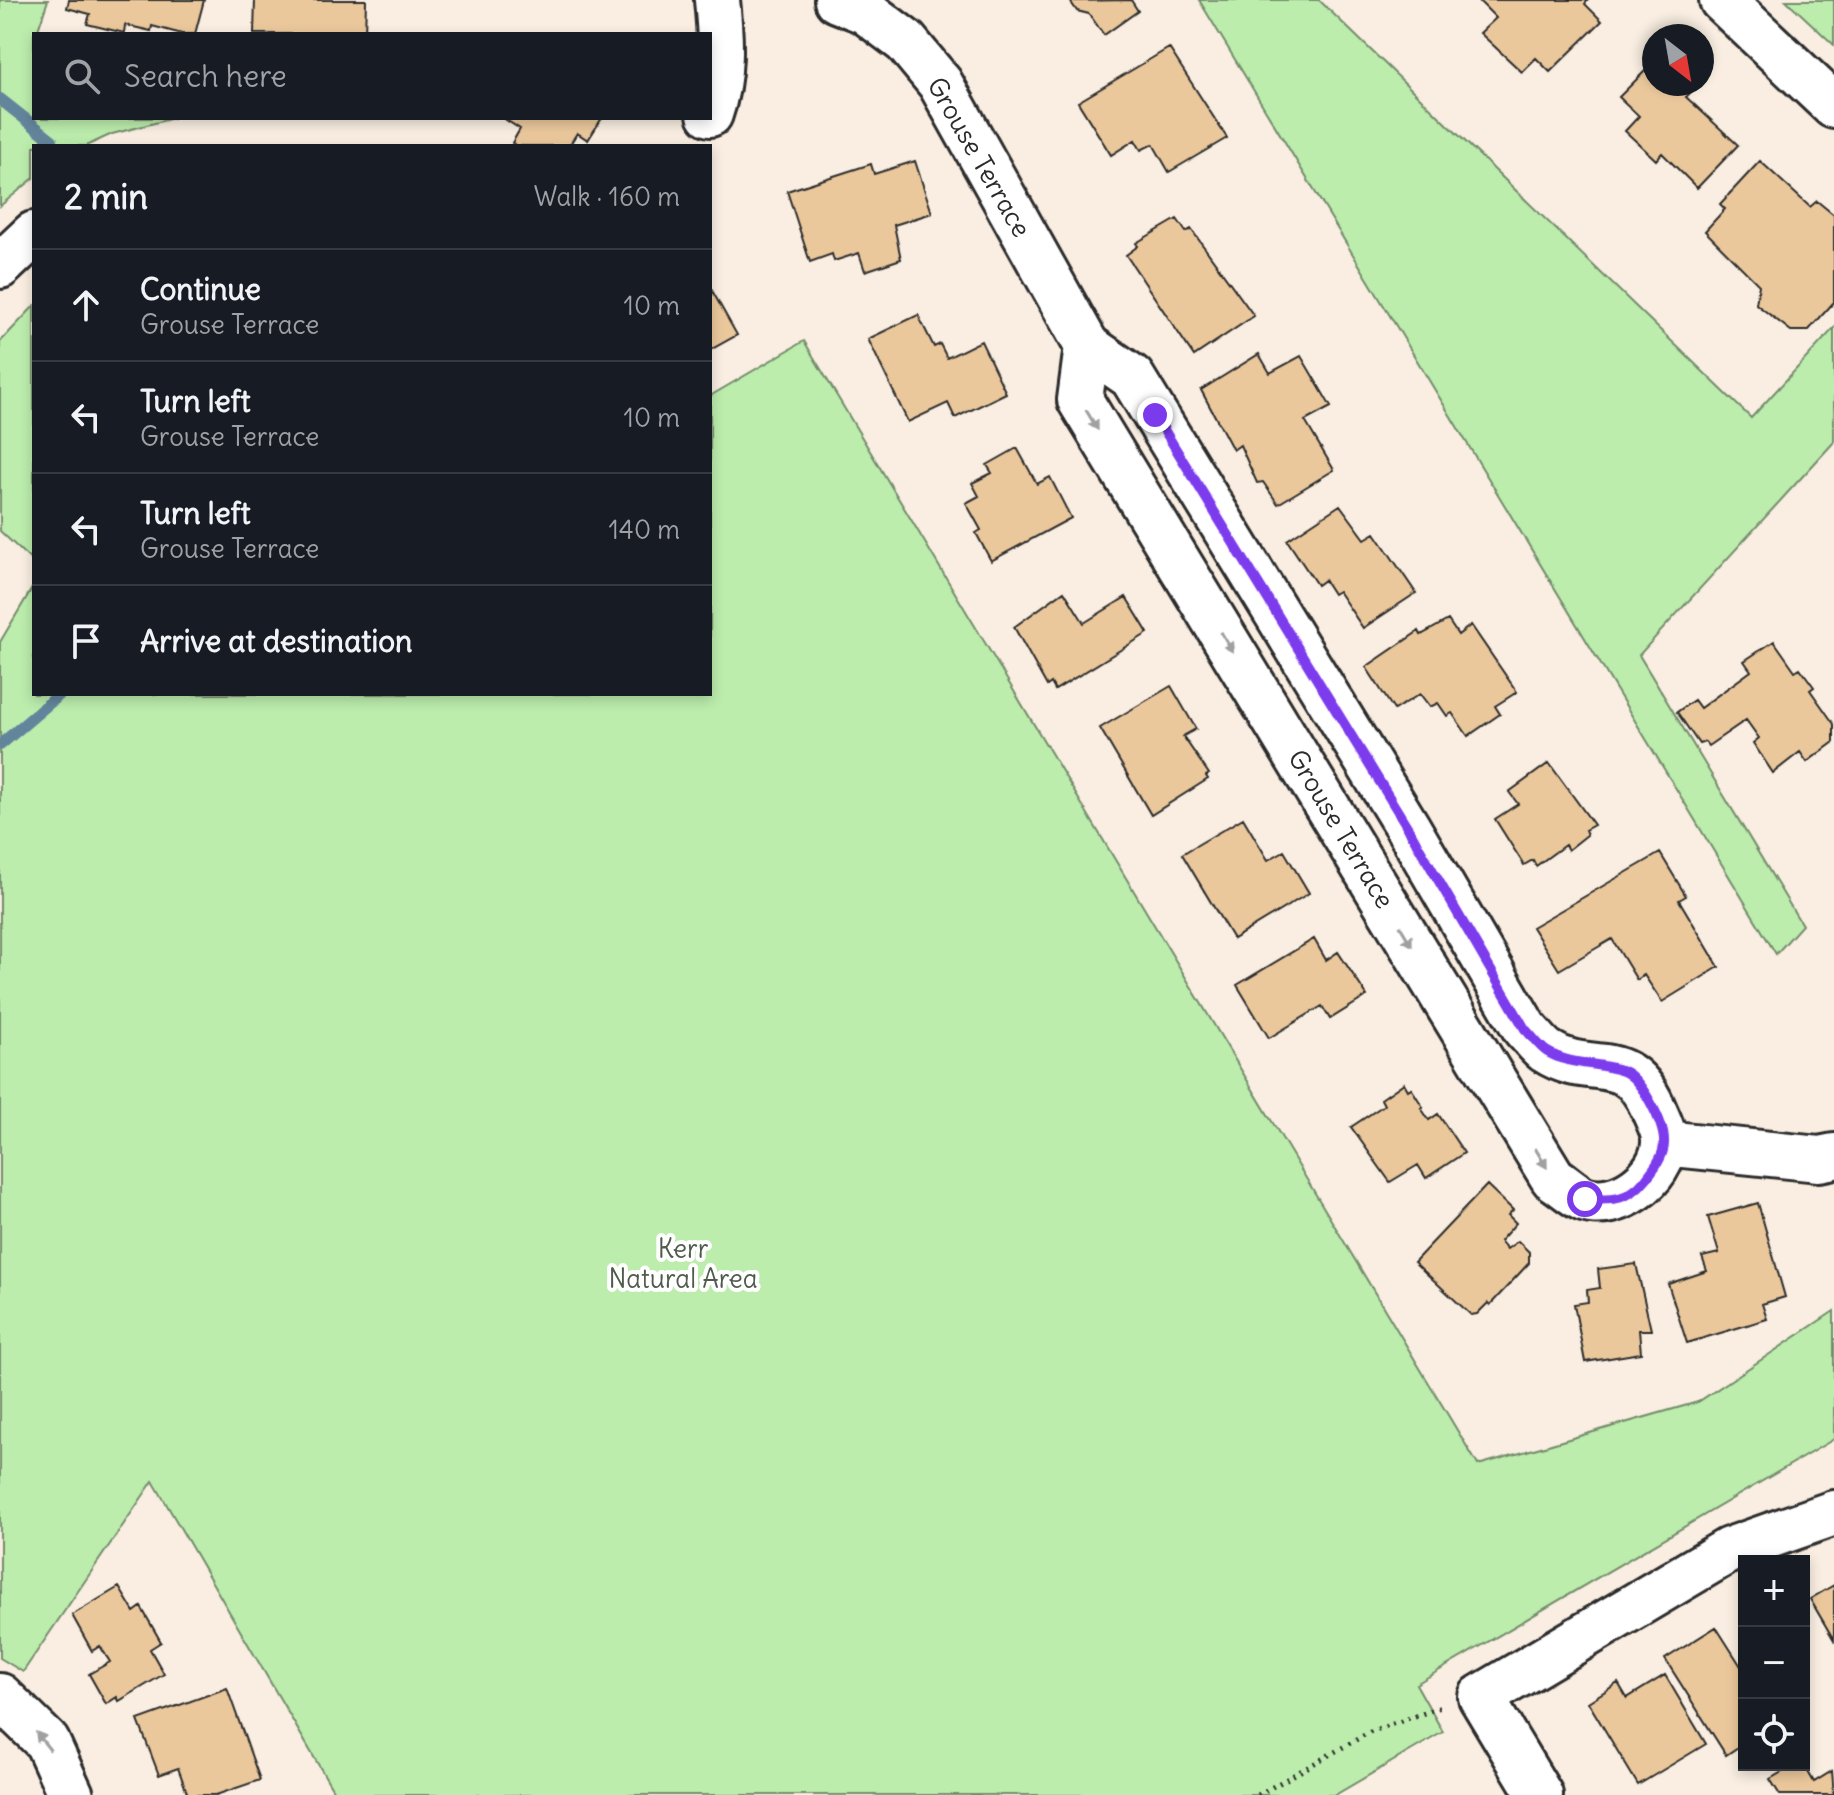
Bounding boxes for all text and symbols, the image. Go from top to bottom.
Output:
north arrow [1642,24,1714,96]
search box [32,32,712,120]
icon: search [60,54,104,98]
text: Search here [124,57,287,95]
street label: Grouse Terrace [920,71,1039,243]
text: 2 min [64,175,148,218]
text: Walk · 160 m [534,180,680,213]
text: Continue [140,270,261,308]
icon: ahead [64,283,108,327]
text: 10 m [624,289,680,322]
text: Grouse Terrace [140,308,319,341]
text: Turn left [140,382,251,420]
icon: left [64,395,108,439]
route end [1137,397,1173,433]
text: 10 m [624,401,680,434]
one-way arrow [1085,409,1099,431]
text: Grouse Terrace [140,420,319,453]
text: Turn left [140,494,251,532]
icon: left [64,507,108,551]
text: 140 m [609,513,680,546]
text: Grouse Terrace [140,532,319,565]
icon: arrive [64,619,108,663]
text: Arrive at destination [140,622,412,660]
one-way arrow [1220,631,1234,653]
street label: Grouse Terrace [1281,743,1402,914]
one-way arrow [1399,925,1413,947]
one-way arrow [1534,1147,1548,1169]
route start [1567,1181,1603,1217]
park label: Kerr Natural Area [608,1232,758,1295]
map controls [1738,1555,1810,1771]
button: + [1738,1555,1810,1627]
button: − [1738,1627,1810,1699]
button: locate [1738,1699,1810,1771]
one-way arrow [35,1731,51,1751]

